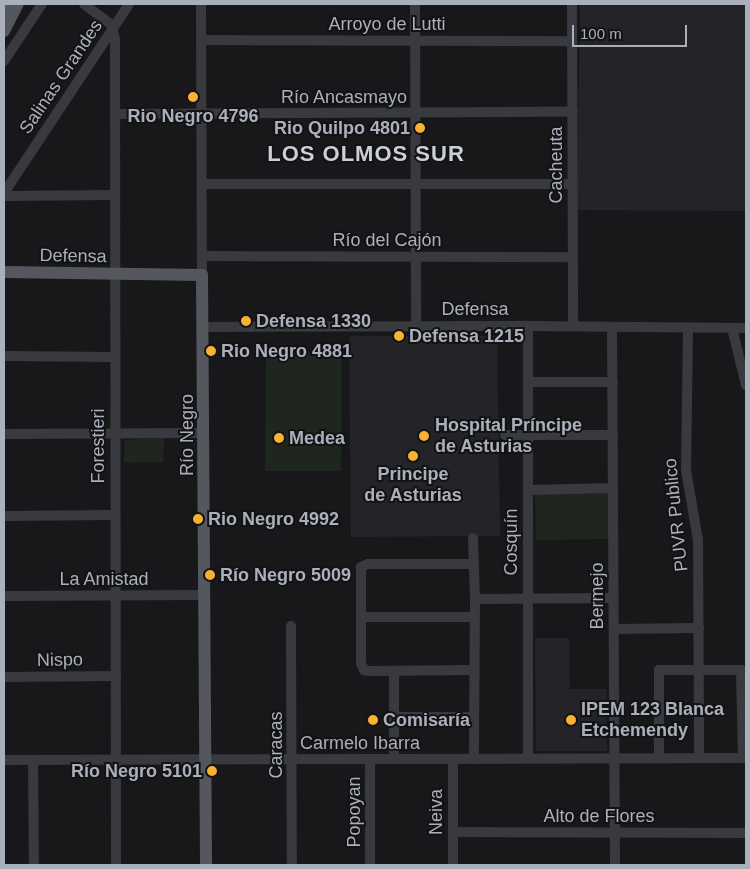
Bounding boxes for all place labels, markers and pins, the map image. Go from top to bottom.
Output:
marker: Rio Negro 4796 [187,91,199,103]
place label: Rio Negro 4796 [127,105,259,127]
place label: Rio Quilpo 4801 [274,117,410,139]
marker: Rio Quilpo 4801 [414,122,426,134]
place label: Defensa 1330 [256,310,371,332]
marker: Defensa 1330 [240,315,252,327]
place label: Defensa 1215 [409,325,524,347]
marker: Defensa 1215 [393,330,405,342]
place label: Rio Negro 4881 [221,340,352,362]
marker: Rio Negro 4881 [205,345,217,357]
place label: Hospital Príncipe de Asturias [435,415,582,458]
place label: Medea [289,427,345,449]
marker: Hospital Príncipe de Asturias [417,429,431,443]
marker: Medea [273,432,285,444]
marker: Principe de Asturias [407,450,419,462]
place label: Principe de Asturias [364,464,462,506]
place label: Rio Negro 4992 [208,508,339,530]
marker: Rio Negro 4992 [192,513,204,525]
place label: Río Negro 5009 [220,564,351,586]
marker: Río Negro 5009 [204,569,216,581]
place label: IPEM 123 Blanca Etchemendy [581,699,724,742]
place label: Comisaría [383,709,470,731]
marker: Comisaría [367,714,379,726]
marker: IPEM 123 Blanca Etchemendy [565,714,577,726]
place label: Río Negro 5101 [71,760,202,782]
marker: Río Negro 5101 [206,765,218,777]

